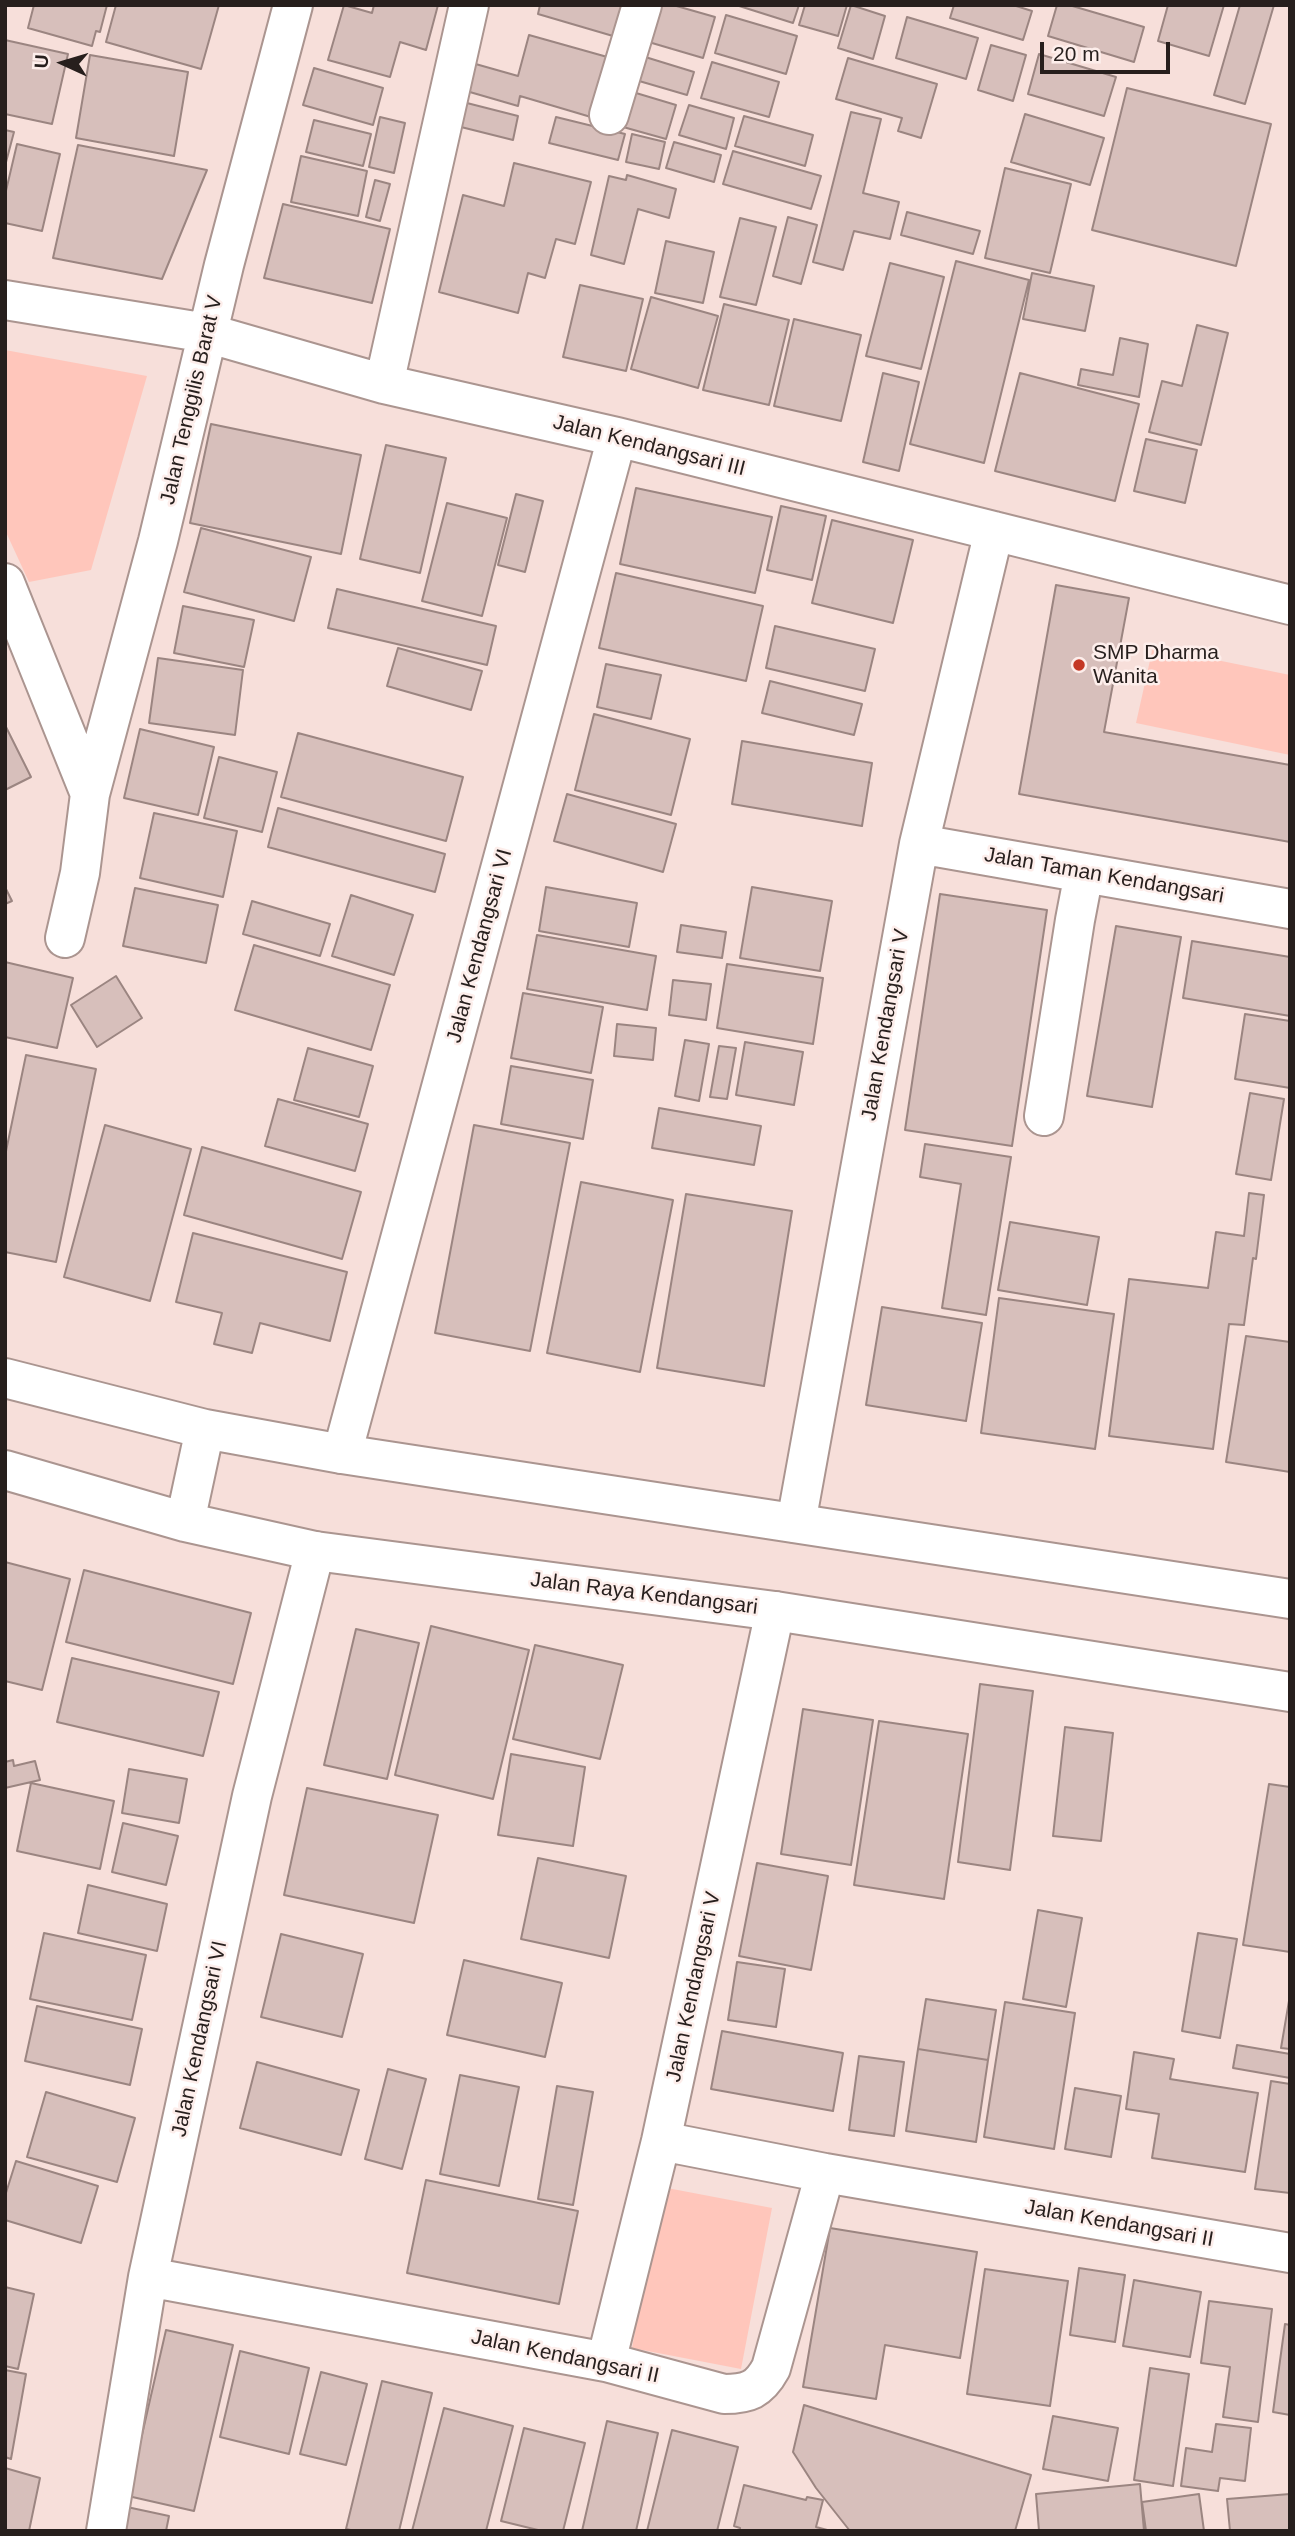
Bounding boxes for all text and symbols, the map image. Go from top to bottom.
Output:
north arrow [28,28,98,98]
scale bar [1043,28,1172,72]
text: 20 m [1053,42,1100,65]
text: U [31,54,53,69]
street label: Jalan Tenggilis Barat V [156,293,228,507]
street label: Jalan Kendangsari III [550,410,748,482]
place label: SMP Dharma Wanita [1093,640,1219,690]
marker: SMP Dharma Wanita [1071,657,1087,673]
street label: Jalan Taman Kendangsari [982,843,1226,909]
street label: Jalan Kendangsari VI [442,846,518,1046]
street label: Jalan Kendangsari V [857,927,915,1123]
street label: Jalan Raya Kendangsari [529,1568,759,1620]
street label: Jalan Kendangsari V [662,1890,726,2084]
street label: Jalan Kendangsari VI [167,1939,233,2139]
street label: Jalan Kendangsari II [1023,2195,1215,2253]
street label: Jalan Kendangsari II [469,2325,661,2389]

